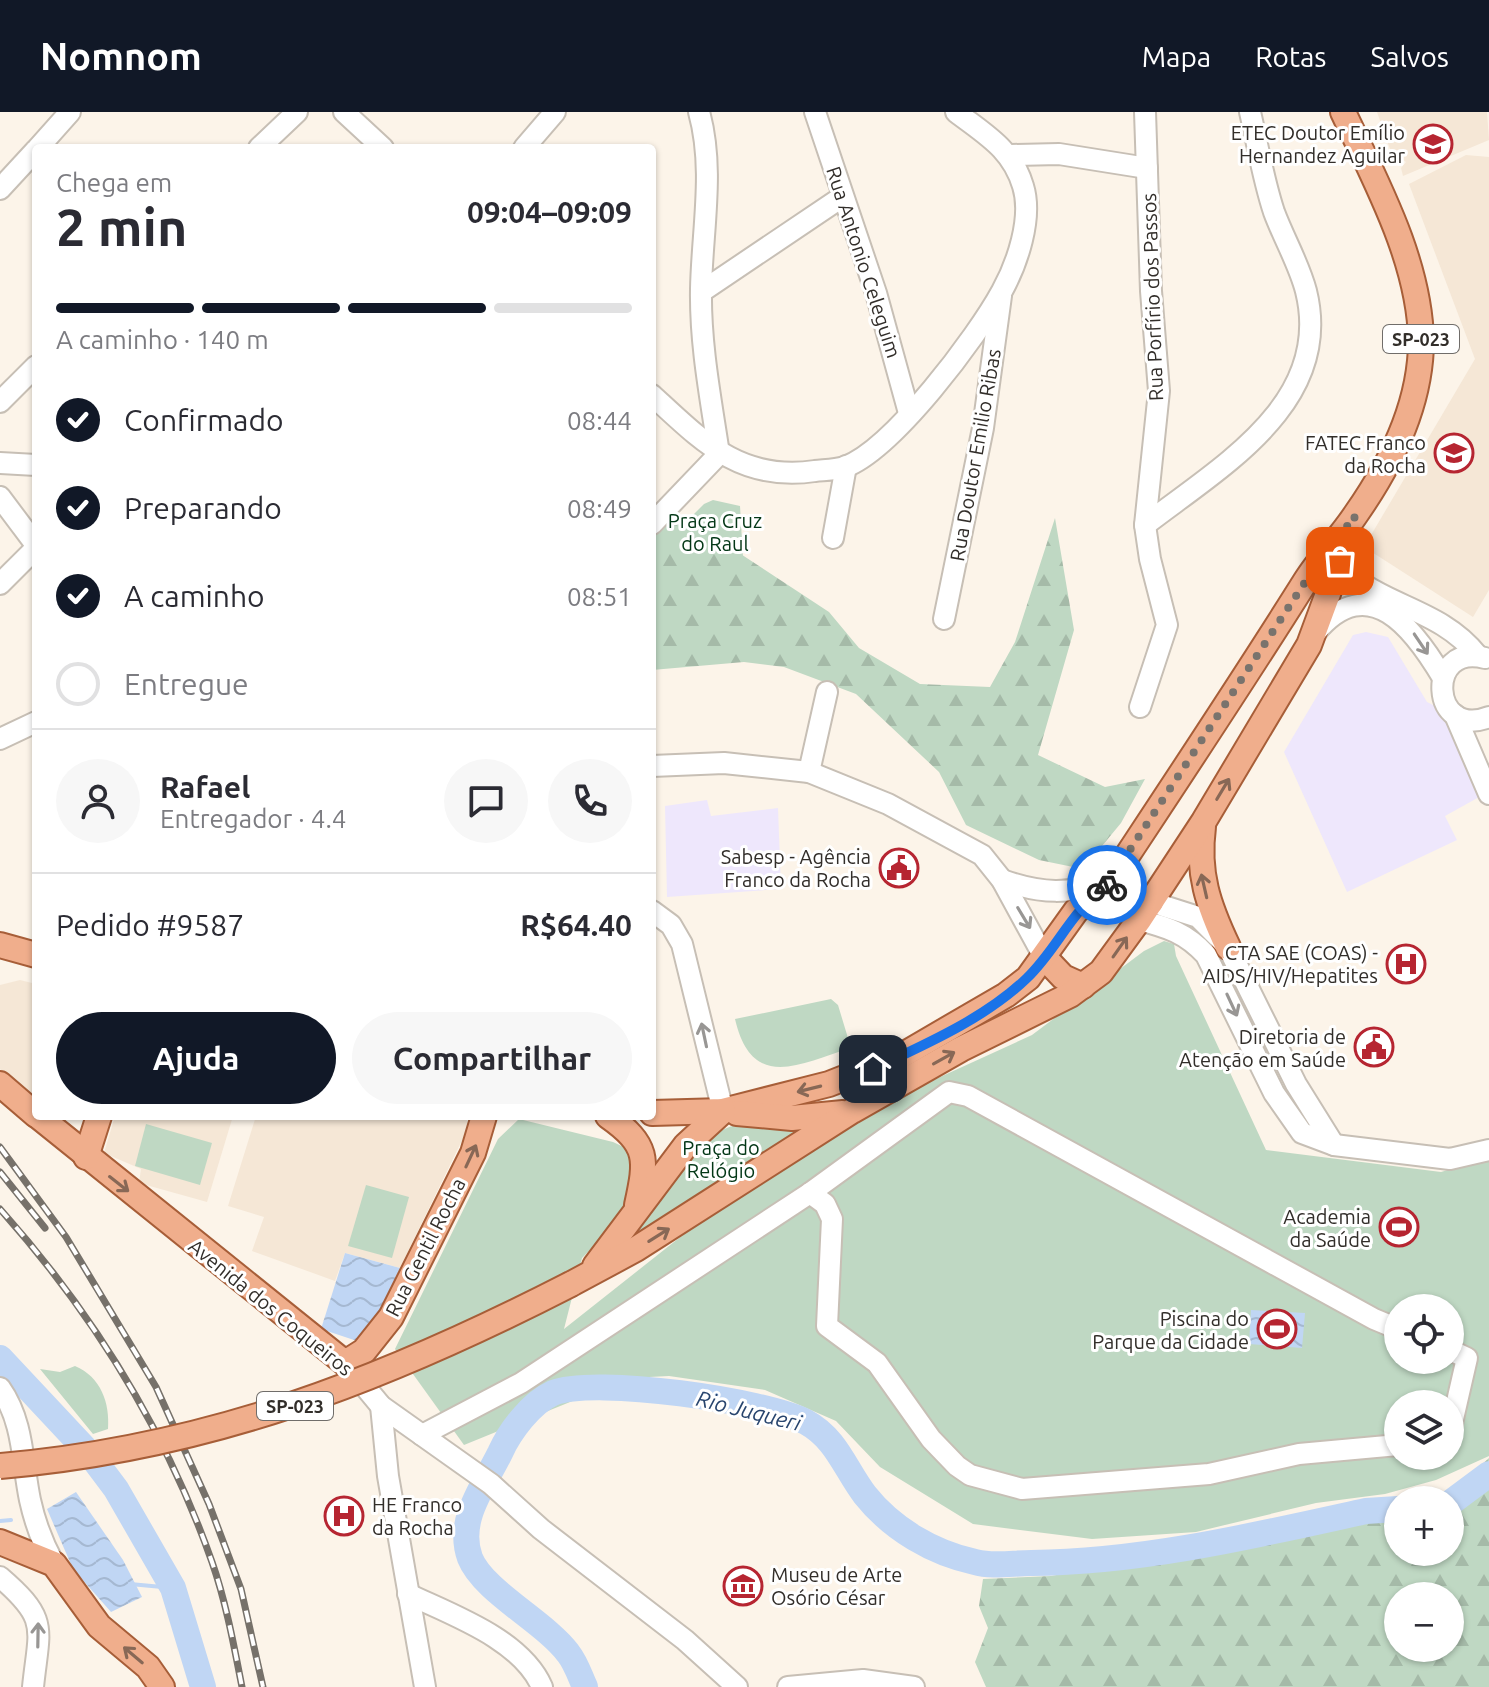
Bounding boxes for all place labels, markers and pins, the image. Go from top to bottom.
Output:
place label: ETEC Doutor Emílio Hernandez Aguilar [1231,121,1405,167]
school or university icon: ETEC Doutor Emílio Hernandez Aguilar [1412,123,1454,165]
place label: FATEC Franco da Rocha [1305,431,1426,477]
school or university icon: FATEC Franco da Rocha [1433,432,1475,474]
pin [1306,527,1374,595]
place label: Sabesp - Agência Franco da Rocha [721,845,871,891]
public building icon: Sabesp - Agência Franco da Rocha [878,847,920,889]
place label: CTA SAE (COAS) - AIDS/HIV/Hepatites [1203,941,1378,987]
hospital icon: CTA SAE (COAS) - AIDS/HIV/Hepatites [1385,943,1427,985]
place label: Diretoria de Atenção em Saúde [1179,1025,1346,1071]
public building icon: Diretoria de Atenção em Saúde [1353,1026,1395,1068]
pin [839,1035,907,1103]
place label: Academia da Saúde [1283,1205,1371,1251]
sports icon: Academia da Saúde [1378,1206,1420,1248]
place label: Piscina do Parque da Cidade [1092,1307,1249,1353]
sports icon: Piscina do Parque da Cidade [1256,1308,1298,1350]
place label: HE Franco da Rocha [372,1493,462,1539]
hospital icon: HE Franco da Rocha [323,1495,365,1537]
place label: Museu de Arte Osório César [771,1563,902,1609]
museum icon: Museu de Arte Osório César [722,1565,764,1607]

